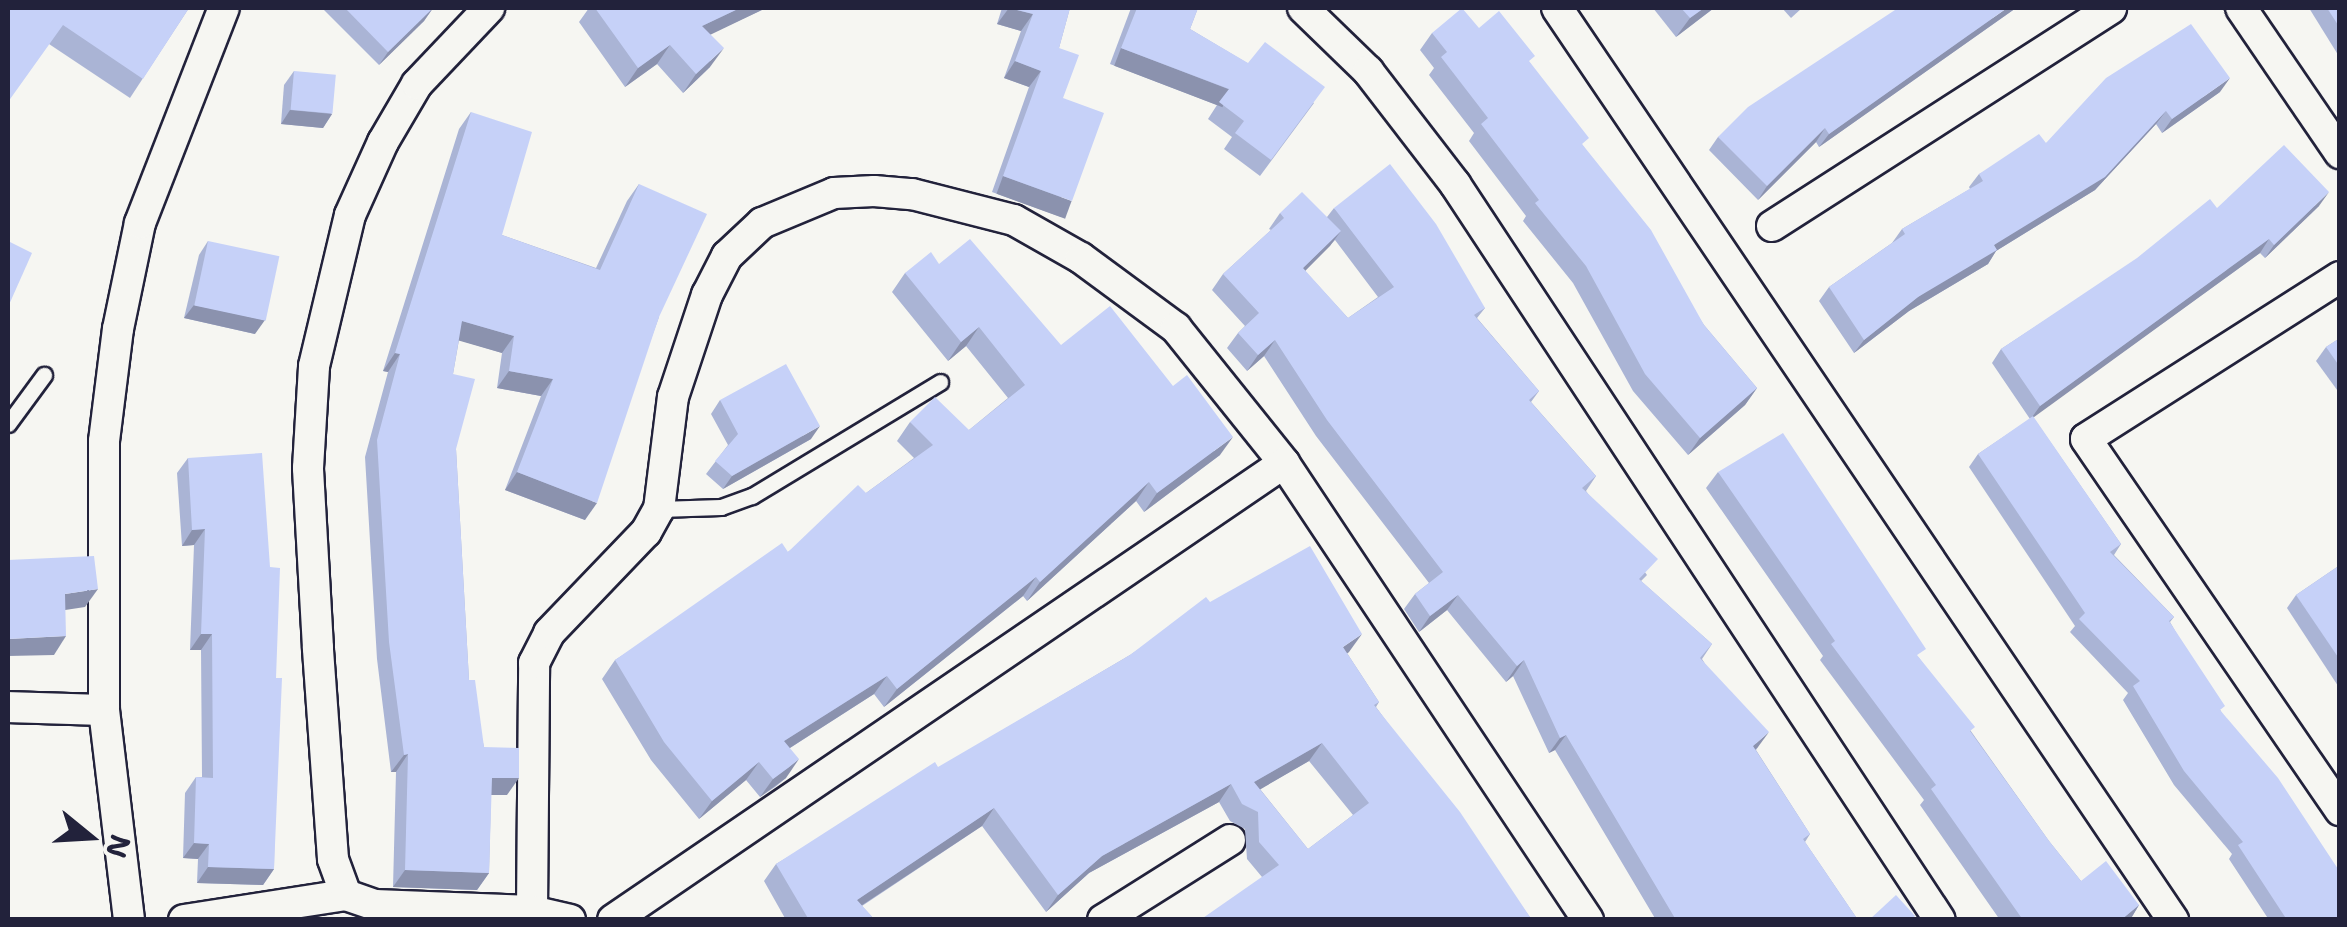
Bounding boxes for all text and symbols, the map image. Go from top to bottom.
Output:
north arrow [40,787,140,887]
text: N [97,830,140,863]

